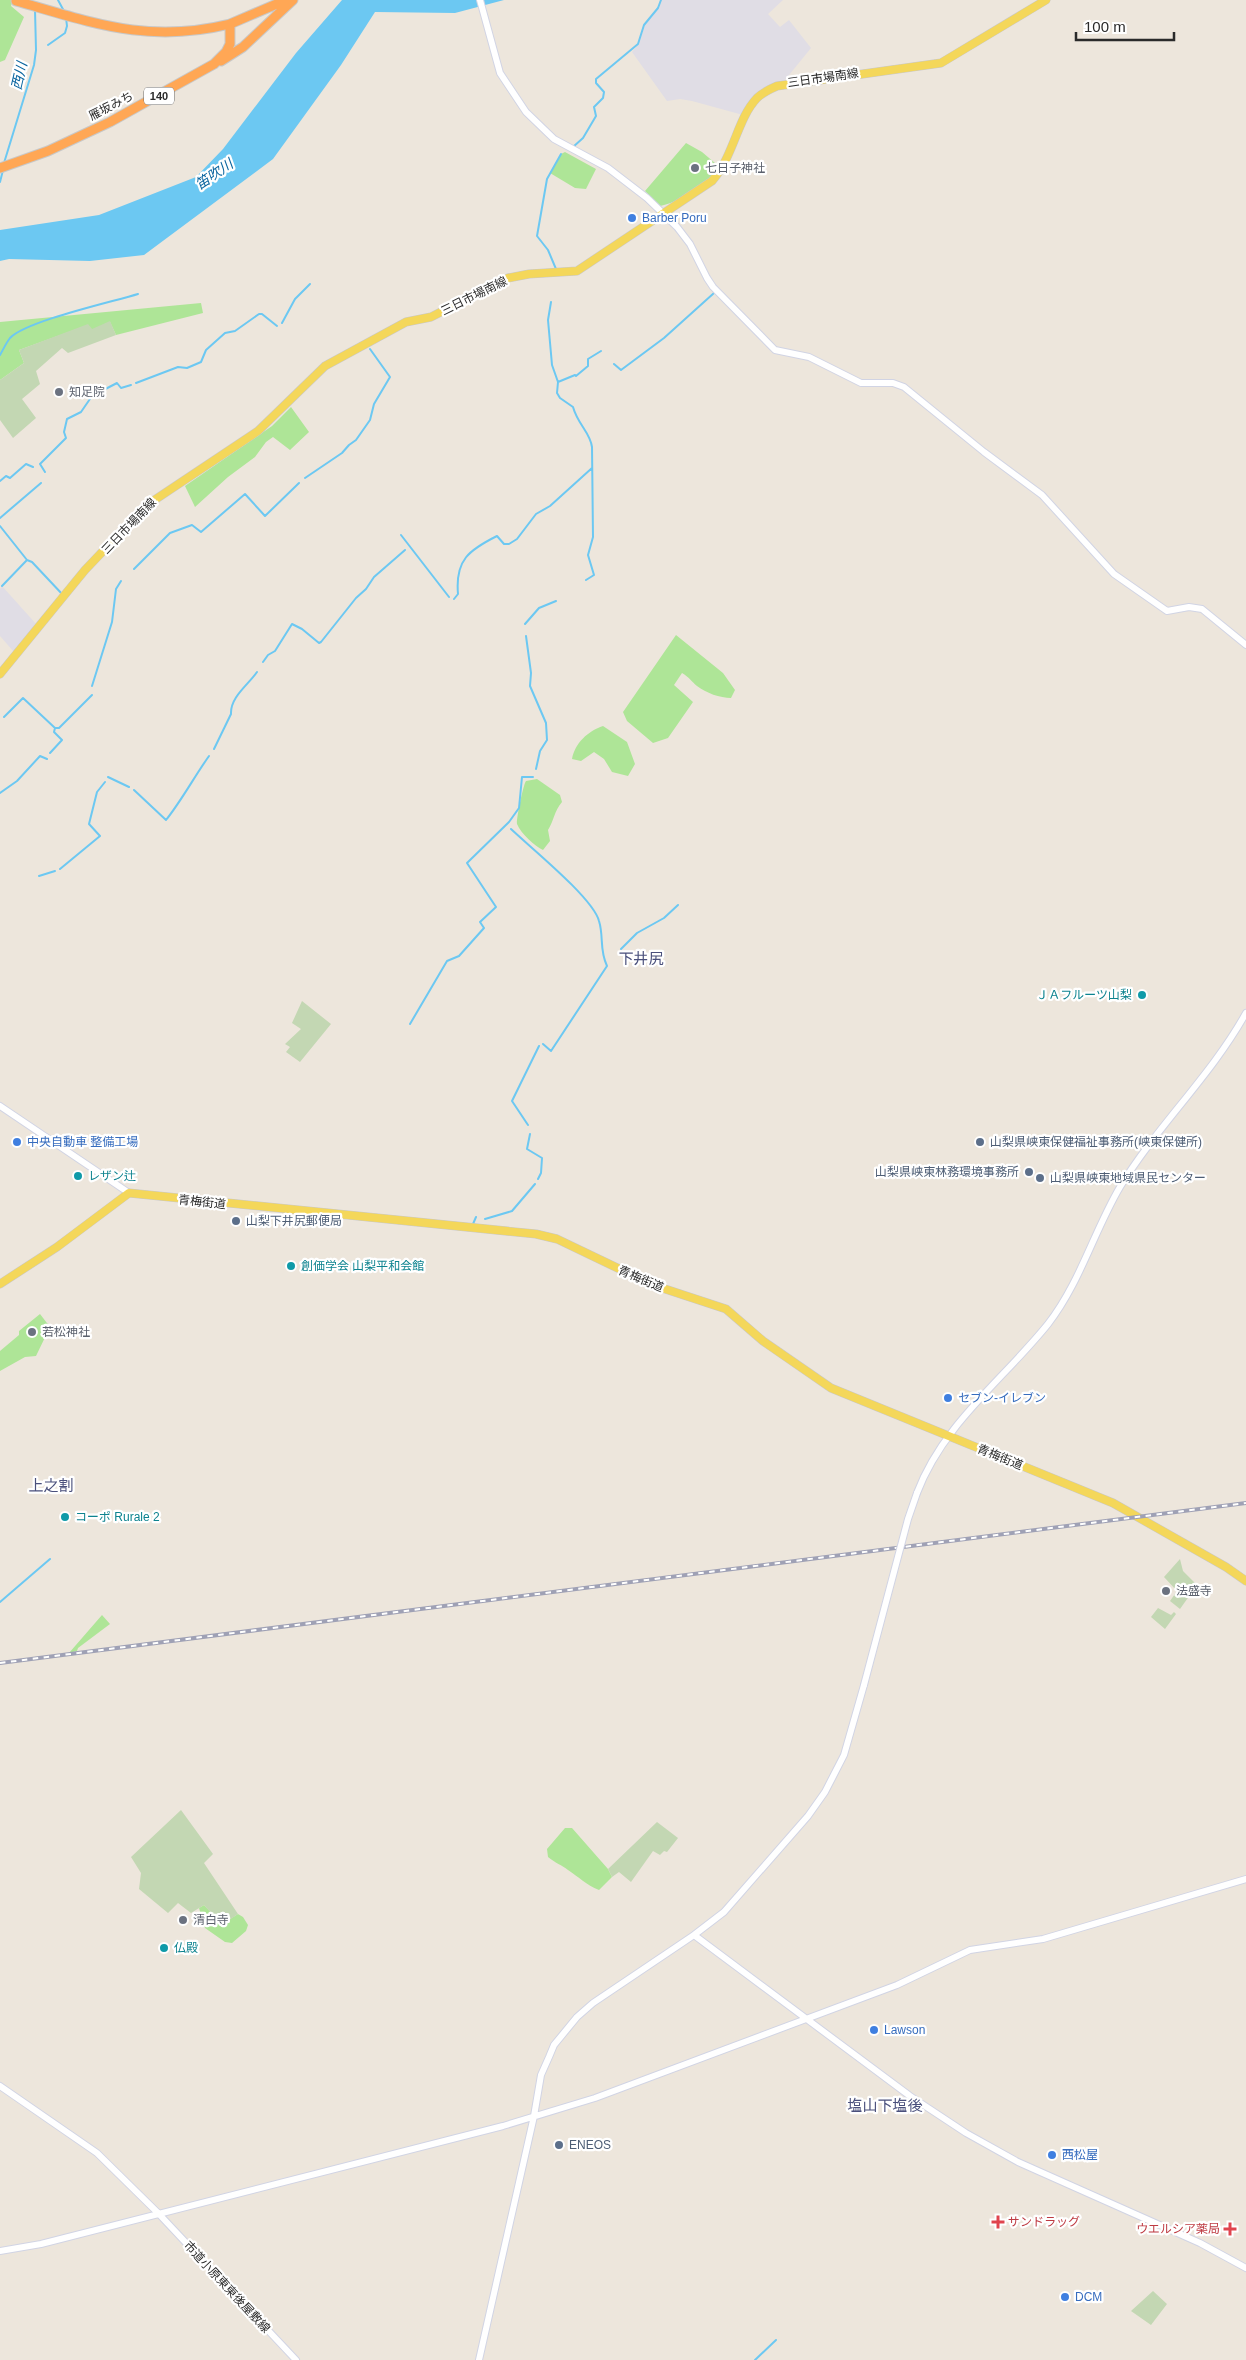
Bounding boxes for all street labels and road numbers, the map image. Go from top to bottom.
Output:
street label: 三日市場南線 [786,66,860,90]
road number: 140 [144,88,174,104]
street label: 雁坂みち [86,89,136,123]
street label: 三日市場南線 [439,274,509,318]
street label: 三日市場南線 [99,495,159,557]
street label: 青梅街道 [177,1193,227,1211]
street label: 青梅街道 [616,1263,666,1295]
street label: 青梅街道 [975,1442,1025,1472]
street label: 市道小原東東後屋敷線 [181,2238,273,2336]

